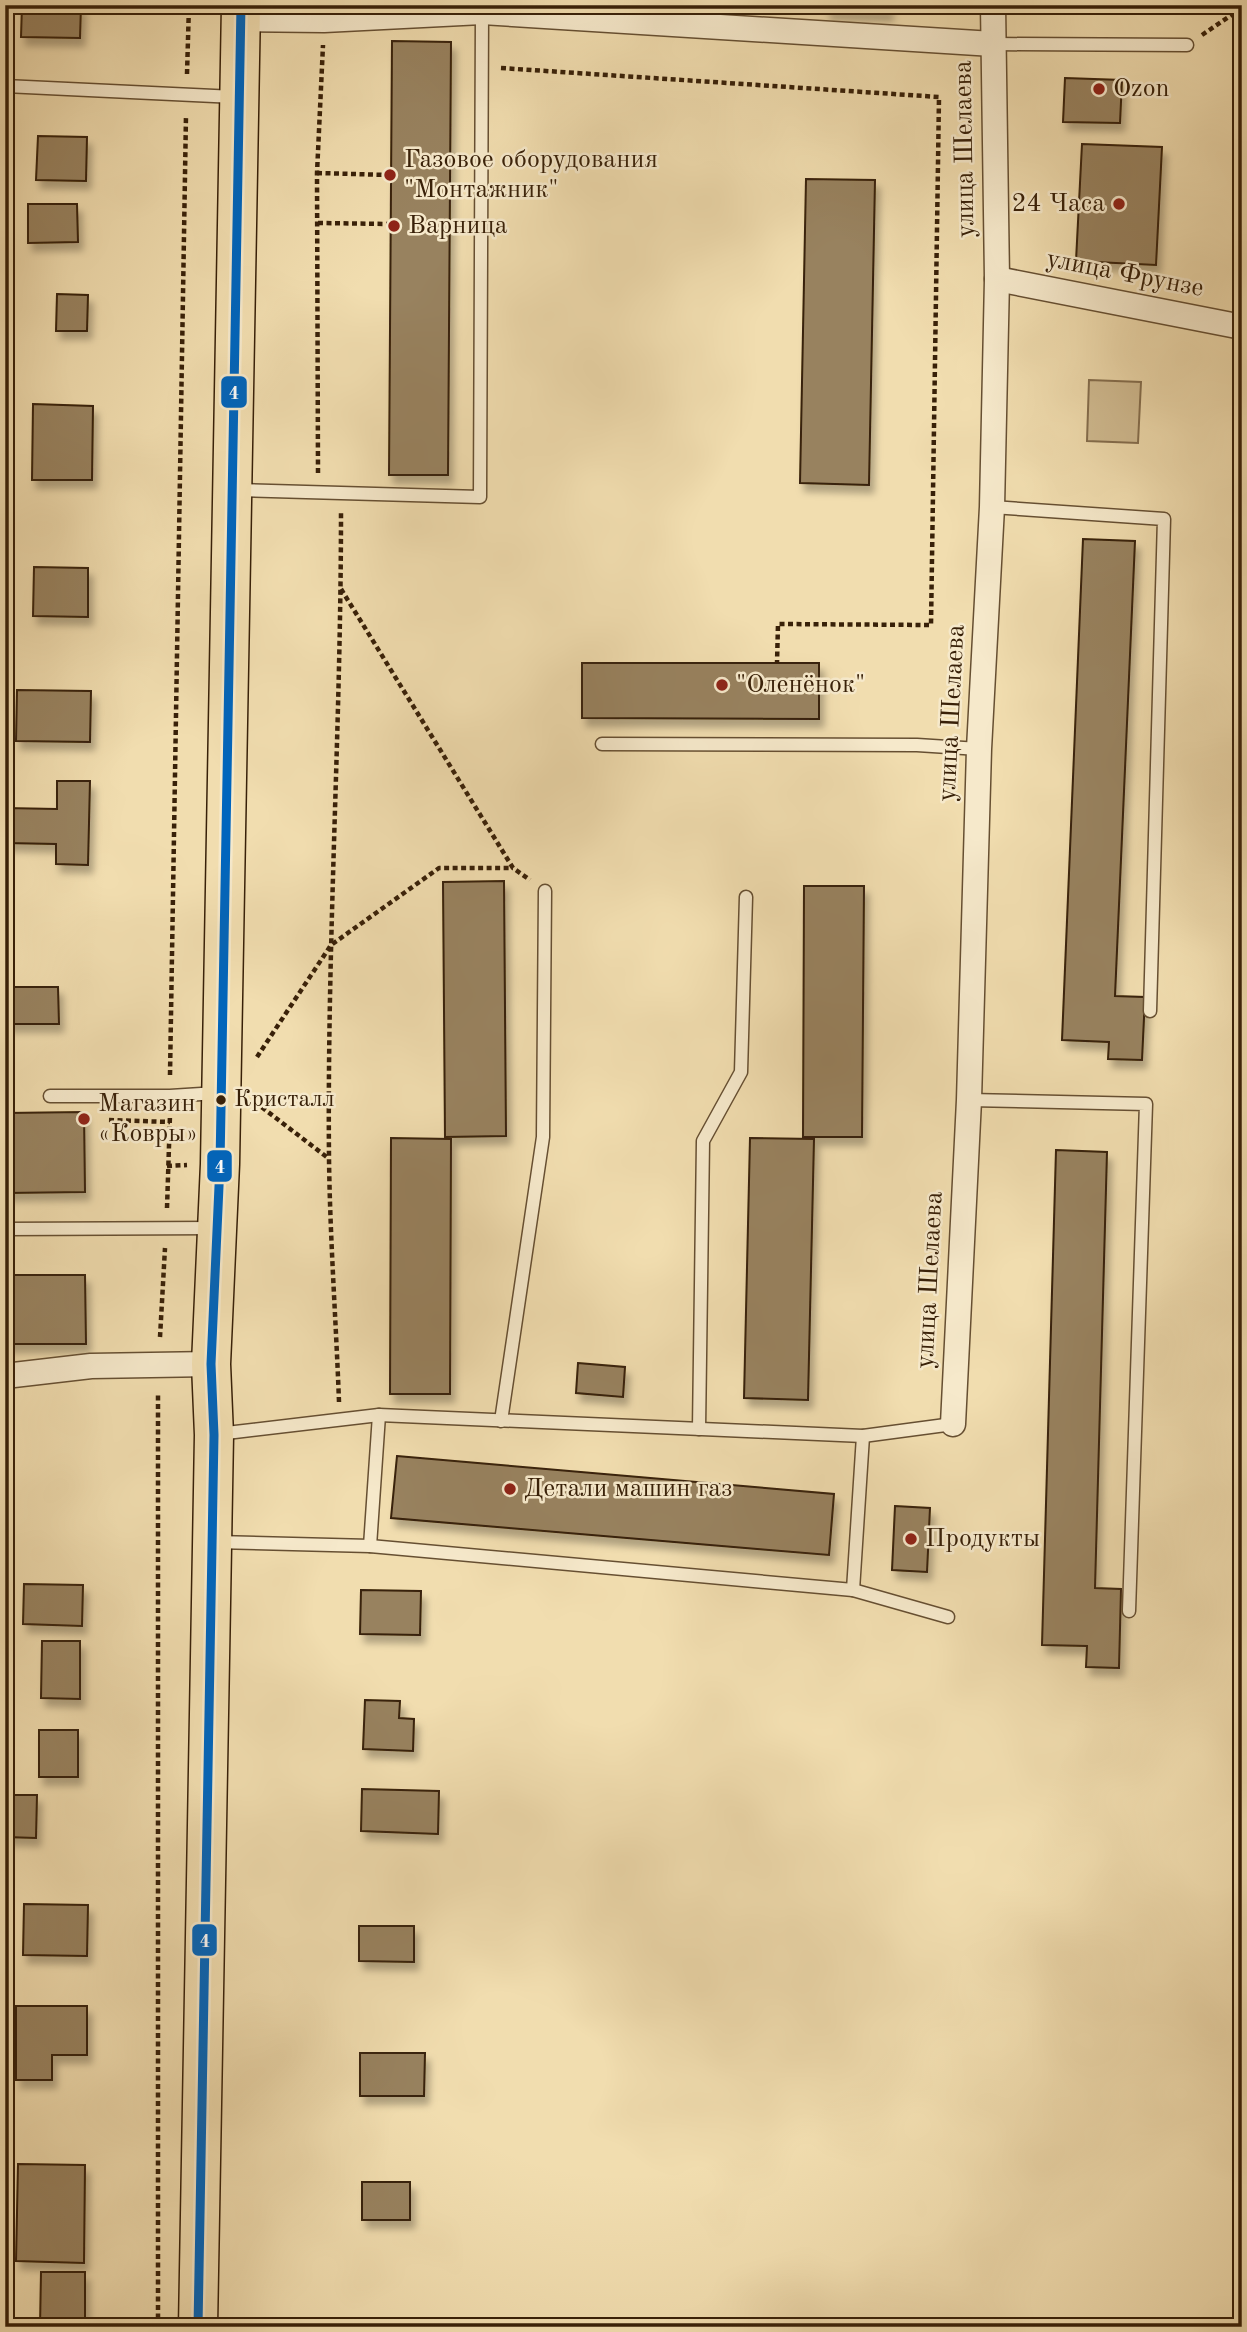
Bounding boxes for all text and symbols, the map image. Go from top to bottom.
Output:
street label: улица Шелаева [950,60,980,238]
place label: Ozon [1113,76,1170,102]
marker: Ozon [1091,81,1107,97]
place label: Газовое оборудования "Монтажник" [404,147,658,203]
marker: Газовое оборудования "Монтажник" [382,167,398,183]
place label: 24 Часа [1012,191,1105,217]
marker: 24 Часа [1111,196,1127,212]
place label: Варница [408,213,508,239]
marker: Варница [386,218,402,234]
street label: улица Фрунзе [1044,246,1206,302]
line badge: 4 [220,375,248,409]
text: 4 [228,385,240,404]
street label: улица Шелаева [934,623,970,802]
place label: "Оленёнок" [736,672,865,698]
marker: "Оленёнок" [714,677,730,693]
place label: Кристалл [234,1088,335,1112]
place label: Магазин «Ковры» [98,1091,198,1147]
marker: Кристалл [214,1093,228,1107]
marker: Магазин «Ковры» [76,1111,92,1127]
line badge: 4 [206,1149,233,1183]
text: 4 [214,1159,226,1178]
street label: улица Шелаева [912,1190,948,1369]
place label: Детали машин газ [524,1476,732,1502]
marker: Детали машин газ [502,1481,518,1497]
place label: Продукты [925,1526,1040,1552]
marker: Продукты [903,1531,919,1547]
line badge: 4 [191,1923,218,1957]
text: 4 [199,1933,211,1952]

